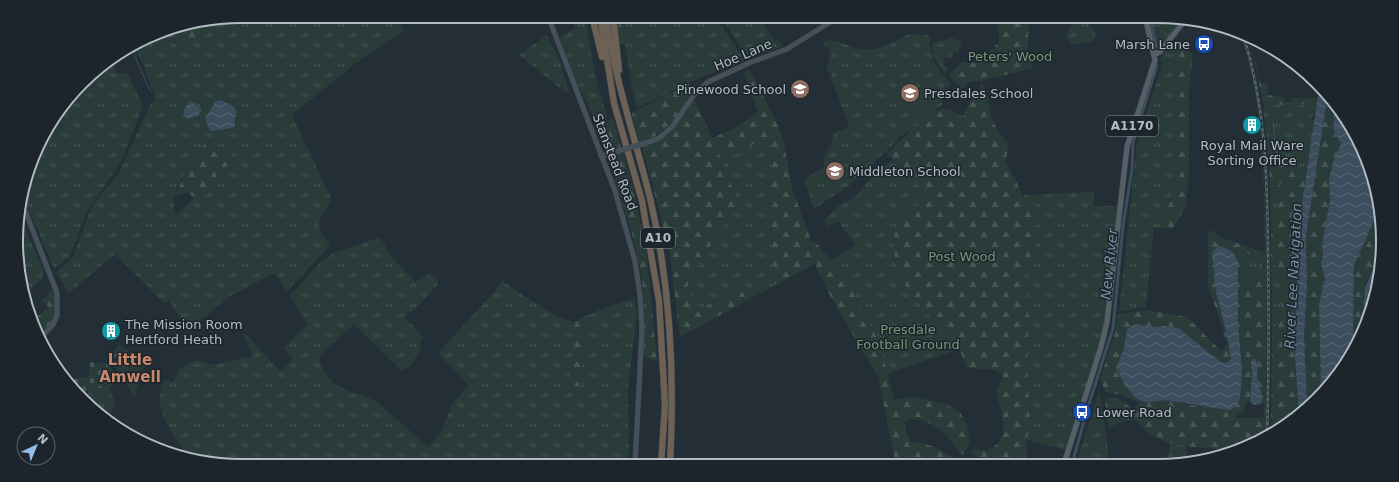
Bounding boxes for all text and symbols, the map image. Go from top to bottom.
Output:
bus stop icon: Marsh Lane [1193,33,1215,55]
street label: Hoe Lane [712,36,774,74]
place label: Marsh Lane [1115,37,1190,52]
park label: Peters' Wood [968,49,1052,64]
school or university icon: Pinewood School [789,78,811,100]
place label: Pinewood School [677,82,786,97]
school or university icon: Presdales School [899,82,921,104]
place label: Presdales School [924,86,1033,101]
street label: Stanstead Road [590,112,640,212]
building icon: Royal Mail Ware Sorting Office [1241,114,1263,136]
road number: A1170 [1106,116,1158,136]
place label: Royal Mail Ware Sorting Office [1200,138,1304,168]
school or university icon: Middleton School [824,160,846,182]
place label: Middleton School [849,164,961,179]
water label: River Lee Navigation [1281,203,1305,349]
water label: New River [1097,226,1121,300]
road number: A10 [641,228,675,248]
park label: Post Wood [928,249,996,264]
place label: The Mission Room Hertford Heath [124,317,243,347]
building icon: The Mission Room Hertford Heath [100,320,122,342]
park label: Presdale Football Ground [856,322,960,352]
district label: Little Amwell [99,351,161,386]
bus stop icon: Lower Road [1071,401,1093,423]
place label: Lower Road [1096,405,1172,420]
north arrow [16,426,56,466]
text: N [35,431,50,447]

